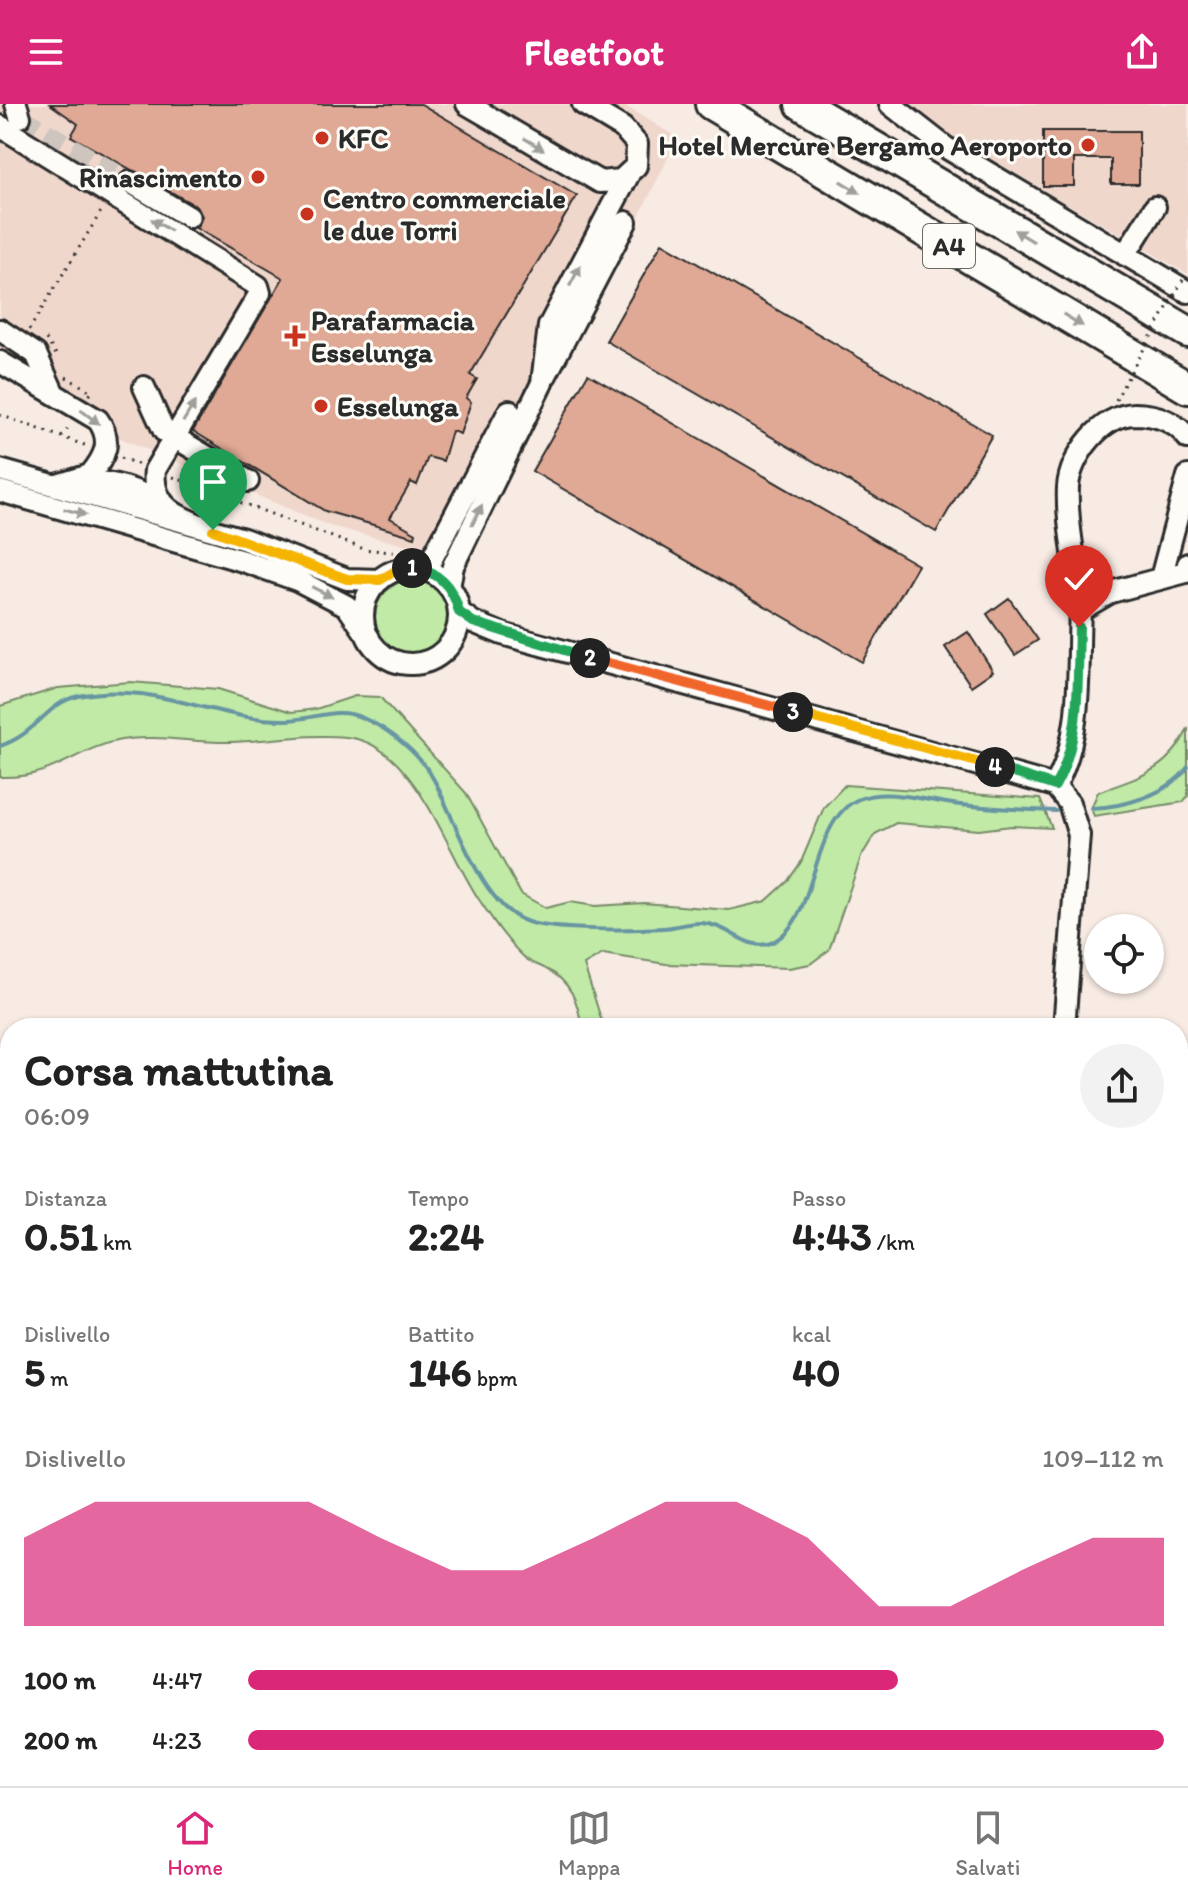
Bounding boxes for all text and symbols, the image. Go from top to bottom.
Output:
icon: menu [24,30,68,74]
icon: share [1120,30,1164,74]
text: Fleetfoot [524,31,664,74]
place label: KFC [338,121,388,155]
place label: Hotel Mercure Bergamo Aeroporto [658,128,1072,162]
marker: KFC [313,129,331,147]
marker: Hotel Mercure Bergamo Aeroporto [1079,136,1097,154]
one-way arrow [523,137,545,151]
place label: Rinascimento [79,160,242,194]
marker: Rinascimento [249,168,267,186]
one-way arrow [839,180,861,194]
place label: Centro commerciale le due Torri [323,181,566,247]
marker: Centro commerciale le due Torri [298,205,316,223]
one-way arrow [150,218,173,232]
road number: A4 [923,224,975,268]
one-way arrow [1013,229,1035,243]
one-way arrow [569,265,582,288]
place label: Parafarmacia Esselunga [311,303,475,369]
one-way arrow [1062,312,1084,326]
marker: Parafarmacia Esselunga [286,327,304,345]
place label: Esselunga [337,389,459,423]
marker: Esselunga [312,397,330,415]
one-way arrow [182,401,196,423]
one-way arrow [80,408,100,424]
pin [179,448,247,530]
icon: arrive [191,460,235,504]
one-way arrow [471,503,484,526]
one-way arrow [64,506,88,519]
pin [1045,545,1113,627]
pin: 1 [392,548,432,588]
text: 1 [407,554,417,581]
icon: check [1057,557,1101,601]
one-way arrow [311,586,334,599]
pin: 2 [570,638,610,678]
text: 2 [584,644,596,671]
pin: 3 [773,692,813,732]
text: 3 [787,698,799,725]
pin: 4 [975,747,1015,787]
text: 4 [988,753,1002,780]
map controls [1084,914,1164,994]
button: locate [1084,914,1164,994]
text: Corsa mattutina [24,1043,333,1096]
button: share [1080,1044,1164,1128]
text: 06:09 [24,1100,90,1132]
text: Distanza [24,1185,107,1212]
text: Tempo [408,1185,469,1212]
text: Passo [792,1185,846,1212]
text: 0.51 [24,1212,98,1260]
text: 2:24 [408,1212,484,1260]
text: 4:43 [792,1212,872,1260]
text: km [98,1229,132,1256]
text: /km [872,1229,915,1256]
text: Dislivello [24,1321,110,1348]
text: Battito [408,1321,474,1348]
text: kcal [792,1321,831,1348]
text: 5 [24,1348,45,1396]
text: 146 [408,1348,472,1396]
text: 40 [792,1348,841,1396]
text: m [45,1365,68,1392]
text: bpm [472,1365,518,1392]
text: Dislivello [24,1442,126,1474]
text: 109–112 m [1042,1442,1164,1474]
text: 100 m [24,1664,96,1696]
text: 4:47 [152,1664,203,1696]
text: 200 m [24,1724,97,1756]
text: 4:23 [152,1724,202,1756]
tab: Home [168,1806,223,1881]
tab: Mappa [558,1806,620,1881]
tab: Salvati [955,1806,1020,1881]

